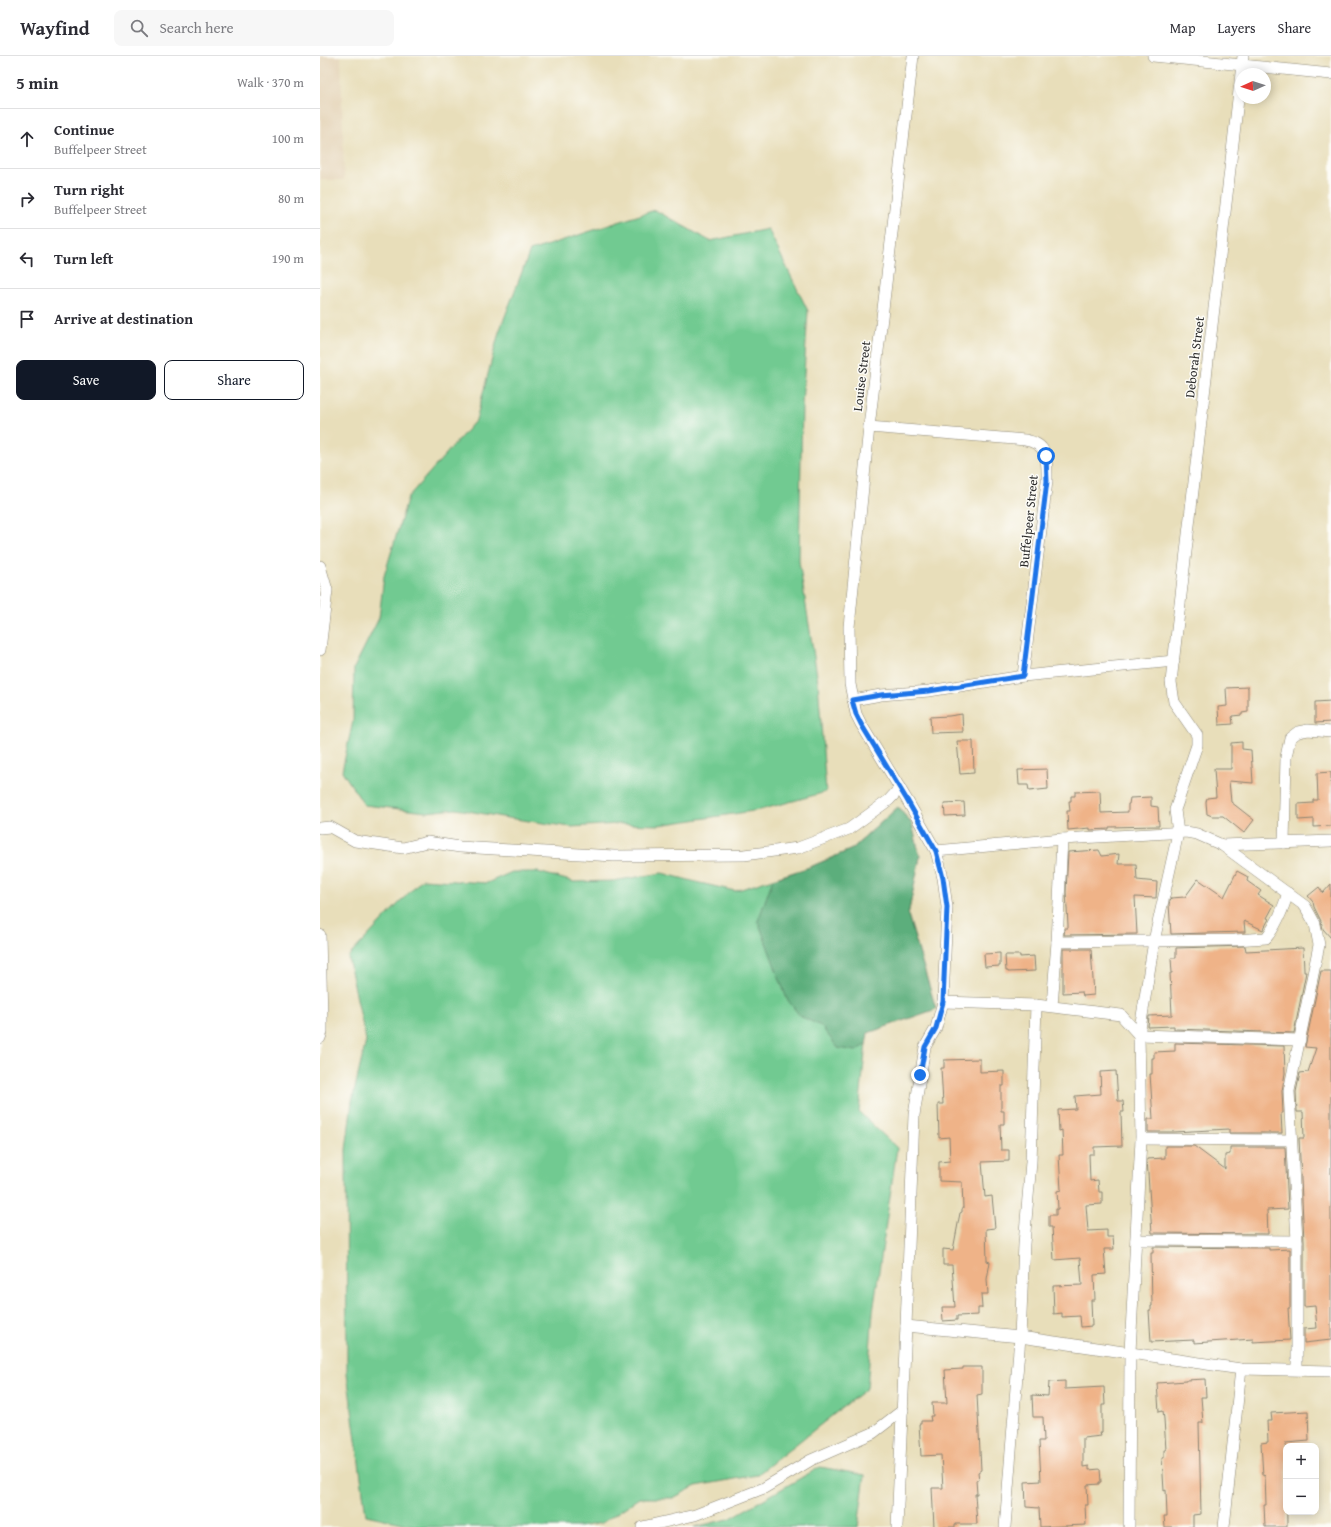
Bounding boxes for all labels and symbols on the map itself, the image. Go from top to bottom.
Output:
north arrow [1235,68,1271,104]
street label: Deborah Street [1180,315,1209,399]
street label: Louise Street [848,339,875,412]
route start [1037,447,1055,465]
street label: Buffelpeer Street [1014,474,1043,568]
route end [911,1066,929,1084]

